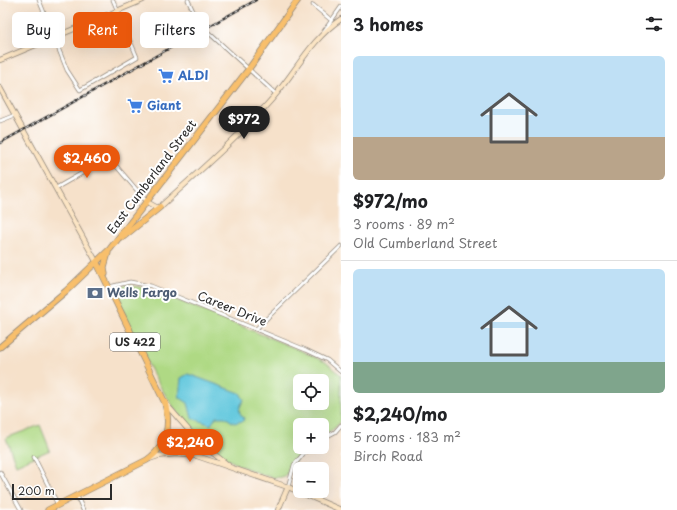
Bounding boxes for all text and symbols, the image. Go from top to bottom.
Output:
text: 3 homes [353,11,423,37]
chip: Buy [12,12,65,48]
chip: Rent [73,12,132,48]
chip: Filters [140,12,209,48]
icon: filters [643,13,665,35]
place label: ALDI [177,66,208,84]
supermarket icon: ALDI [157,67,175,85]
icon: home [473,82,545,154]
place label: Giant [147,96,181,114]
supermarket icon: Giant [126,97,144,115]
pin: $972 [220,106,268,140]
text: $972 [228,109,260,128]
street label: East Cumberland Street [102,116,200,237]
pin: $2,460 [54,145,120,179]
text: $2,460 [63,148,111,167]
text: $972/mo [353,188,428,214]
text: 3 rooms · 89 m² [353,214,455,233]
text: Old Cumberland Street [353,233,497,252]
place label: Wells Fargo [107,283,177,301]
bank icon: Wells Fargo [86,284,104,302]
street label: Career Drive [195,286,270,330]
icon: home [473,295,545,367]
road number: US 422 [110,333,160,351]
map controls [293,374,329,498]
button: locate [293,374,329,410]
text: $2,240/mo [353,401,447,427]
button: + [293,418,329,454]
text: 5 rooms · 183 m² [353,427,461,446]
pin: $2,240 [157,429,223,463]
text: $2,240 [166,432,214,451]
text: Birch Road [353,446,423,465]
button: − [293,462,329,498]
scale bar [12,482,112,501]
text: 200 m [18,482,55,499]

